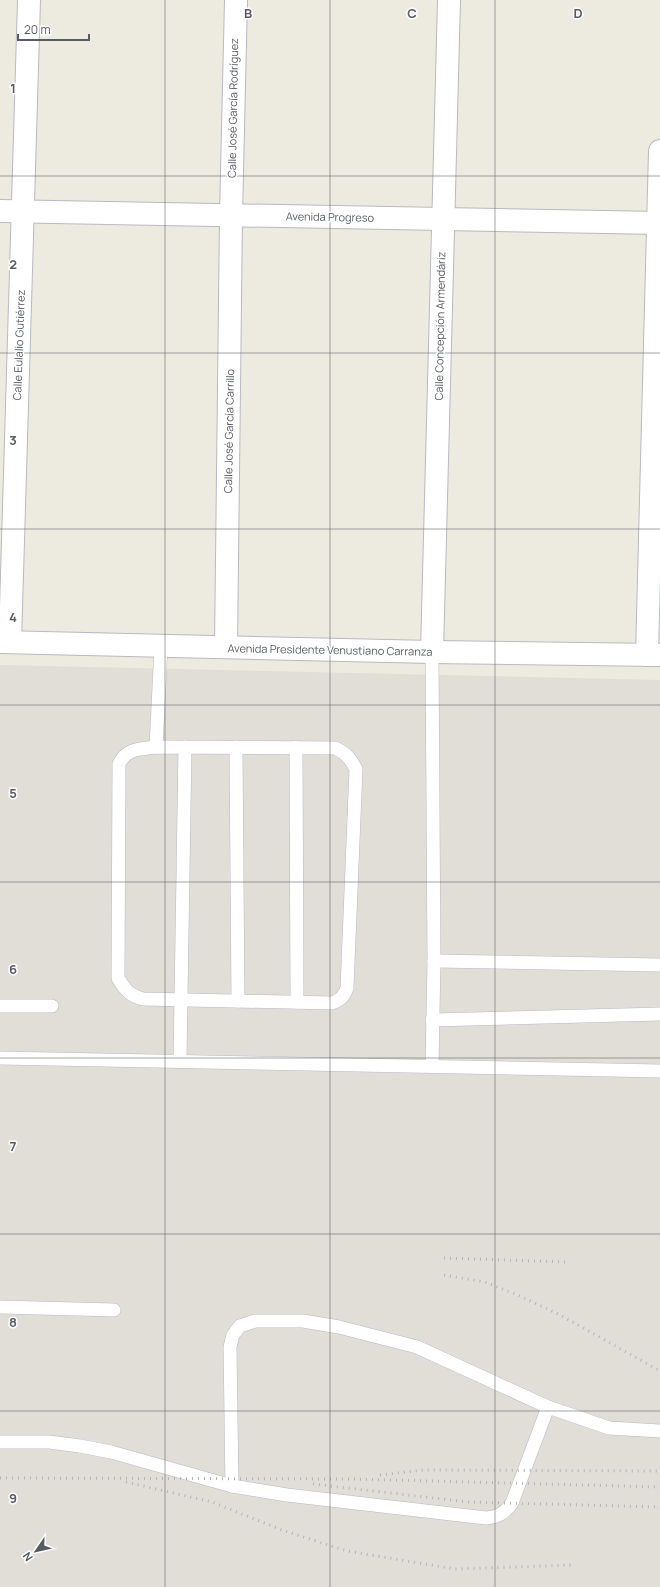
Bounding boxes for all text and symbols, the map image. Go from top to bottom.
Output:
text: B [244,4,252,22]
text: C [407,4,417,22]
text: D [573,4,583,22]
scale bar [18,16,89,42]
text: 20 m [24,21,51,38]
street label: Calle José García Rodríguez [224,38,241,178]
text: 1 [10,79,16,97]
street label: Avenida Progreso [286,208,375,225]
street label: Calle Concepción Armendáriz [431,251,448,401]
text: 2 [9,255,17,273]
street label: Calle Eulalio Gutiérrez [9,289,28,401]
street label: Calle José García Carrillo [220,368,237,493]
text: 3 [9,431,17,449]
text: 4 [9,608,17,626]
street label: Avenida Presidente Venustiano Carranza [227,640,433,659]
text: 5 [9,784,17,802]
text: 6 [9,960,17,978]
text: 7 [10,1137,17,1155]
text: 8 [9,1313,17,1331]
text: 9 [9,1489,17,1507]
north arrow [16,1531,56,1571]
text: N [19,1549,36,1564]

